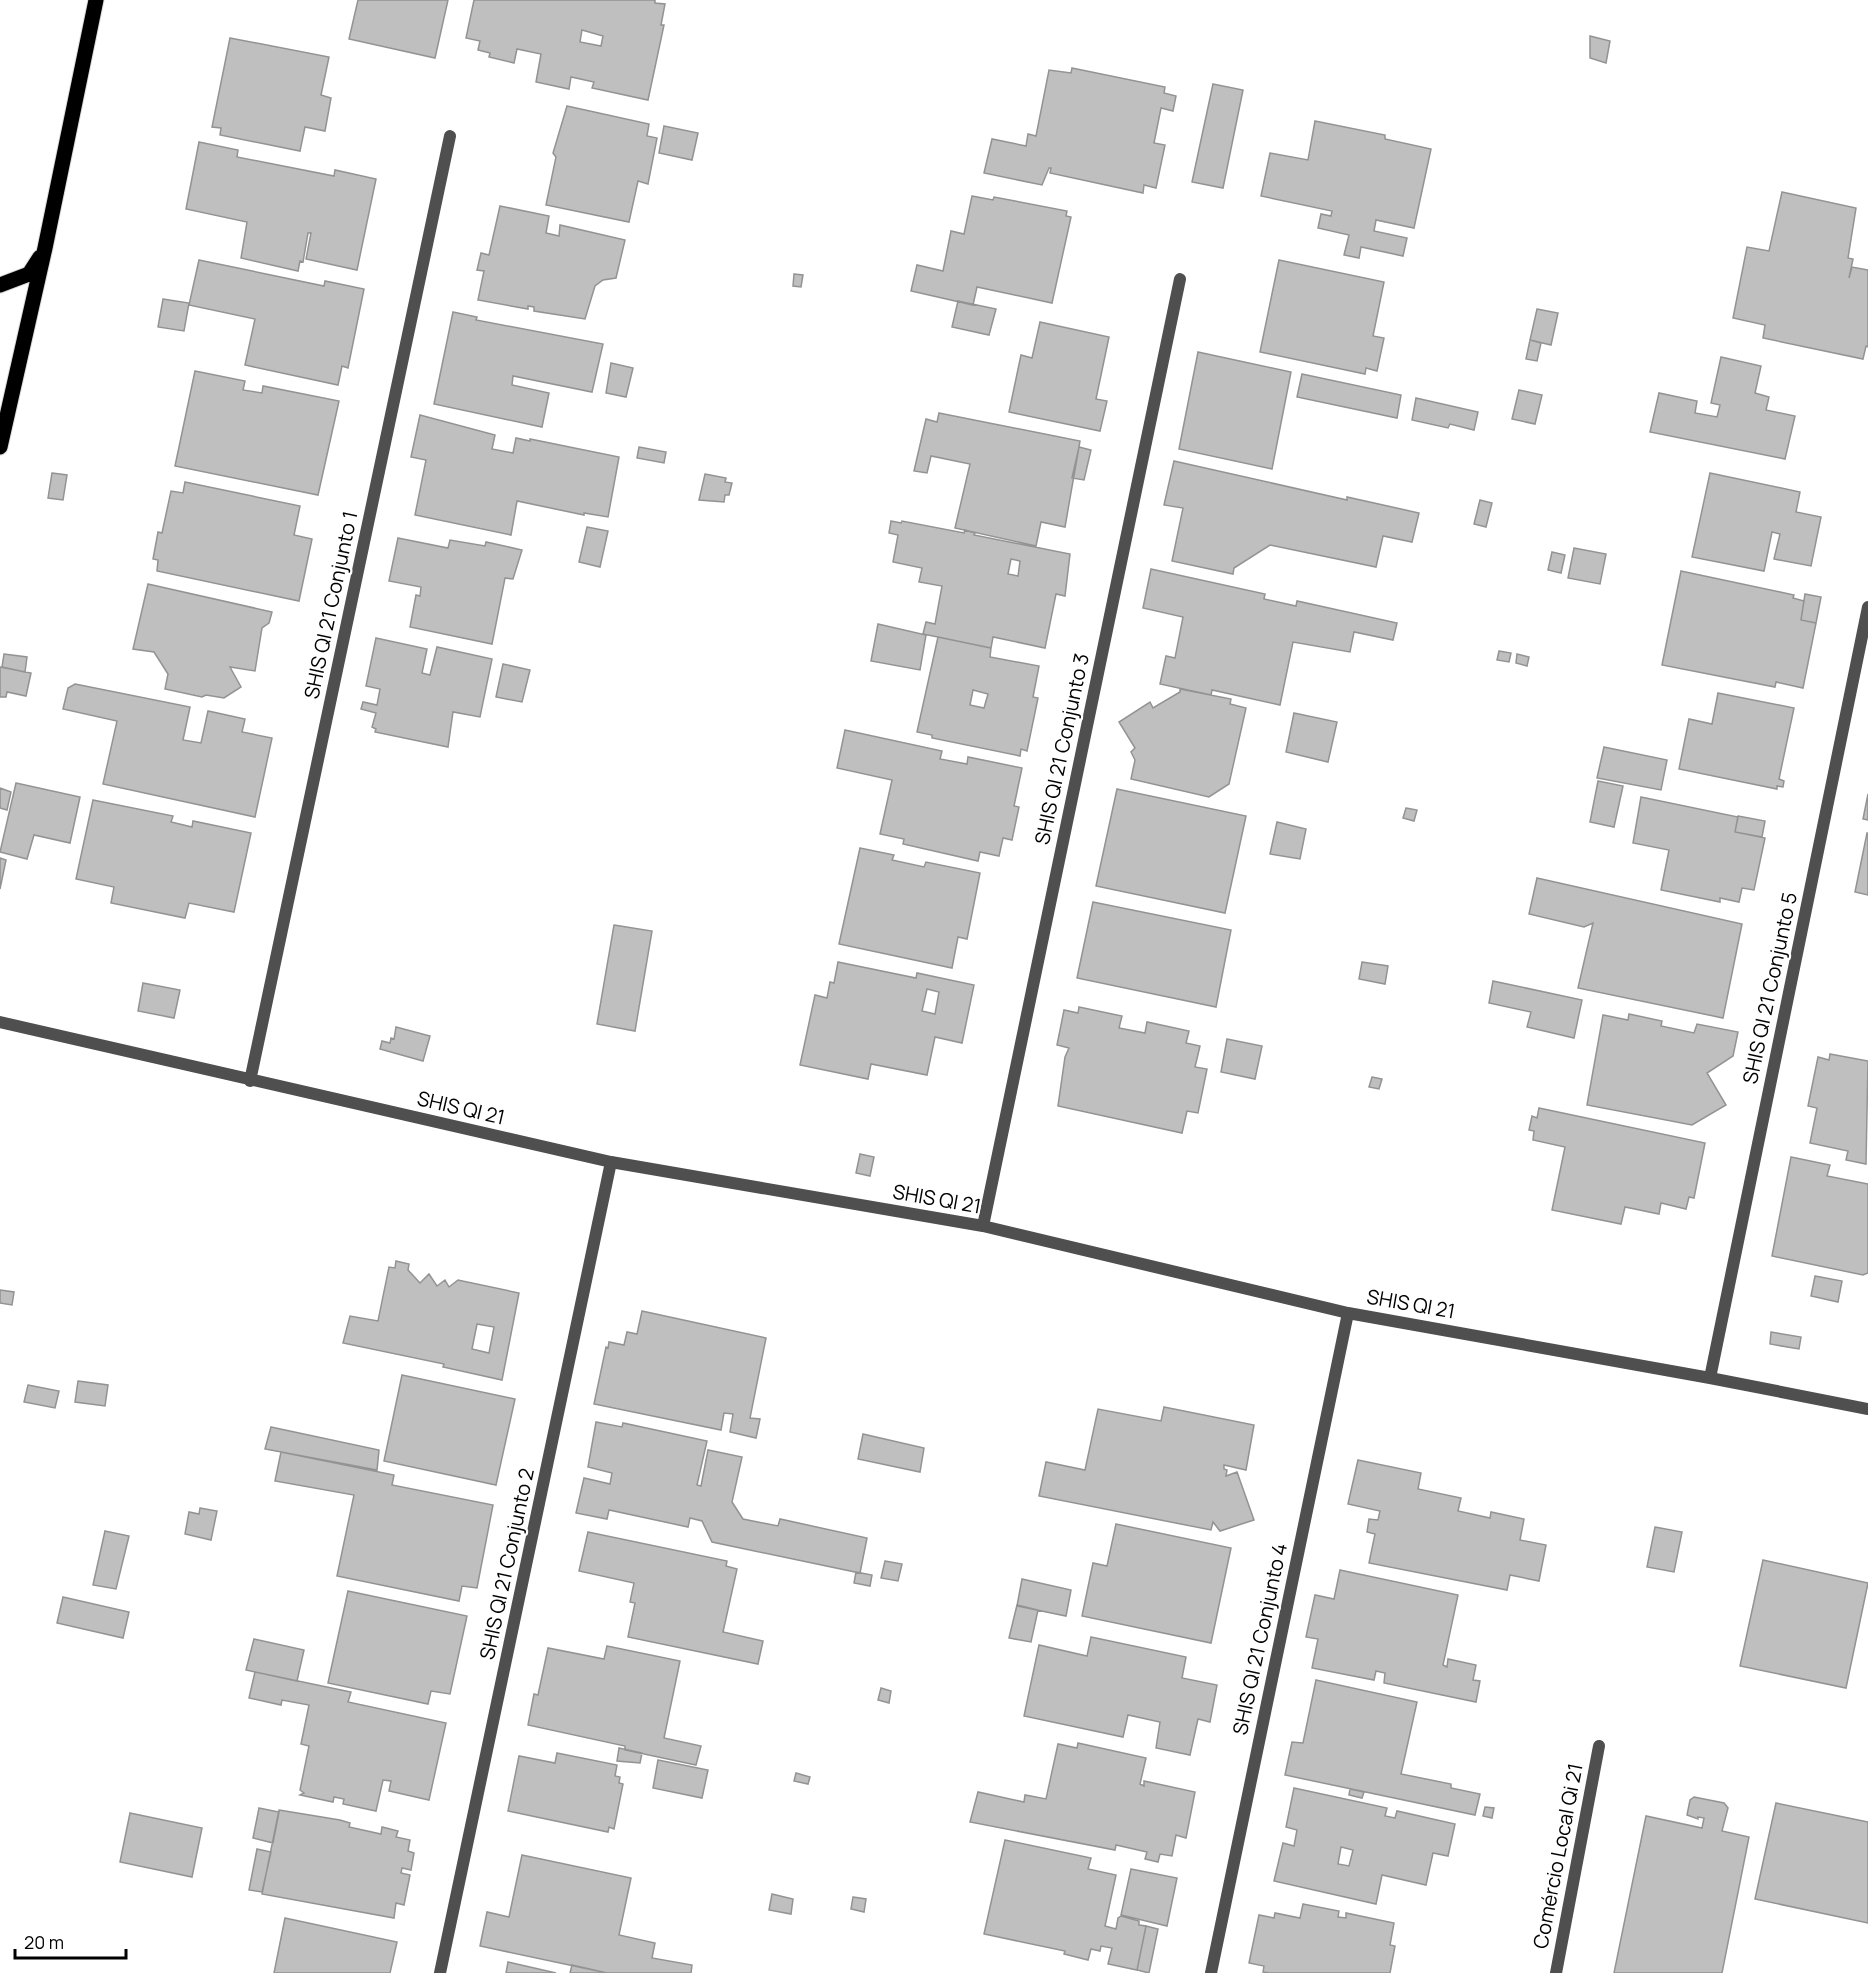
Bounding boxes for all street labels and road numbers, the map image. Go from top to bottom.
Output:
street label: SHIS QI 21 Conjunto 1 [297,508,364,701]
street label: SHIS QI 21 Conjunto 3 [1028,651,1095,847]
street label: SHIS QI 21 Conjunto 5 [1736,890,1803,1086]
street label: SHIS QI 21 [415,1084,508,1131]
street label: SHIS QI 21 [891,1177,983,1220]
street label: SHIS QI 21 [1365,1282,1457,1325]
street label: SHIS QI 21 Conjunto 2 [473,1466,540,1662]
street label: SHIS QI 21 Conjunto 4 [1226,1541,1293,1737]
street label: Comércio Local Qi 21 [1526,1761,1589,1951]

